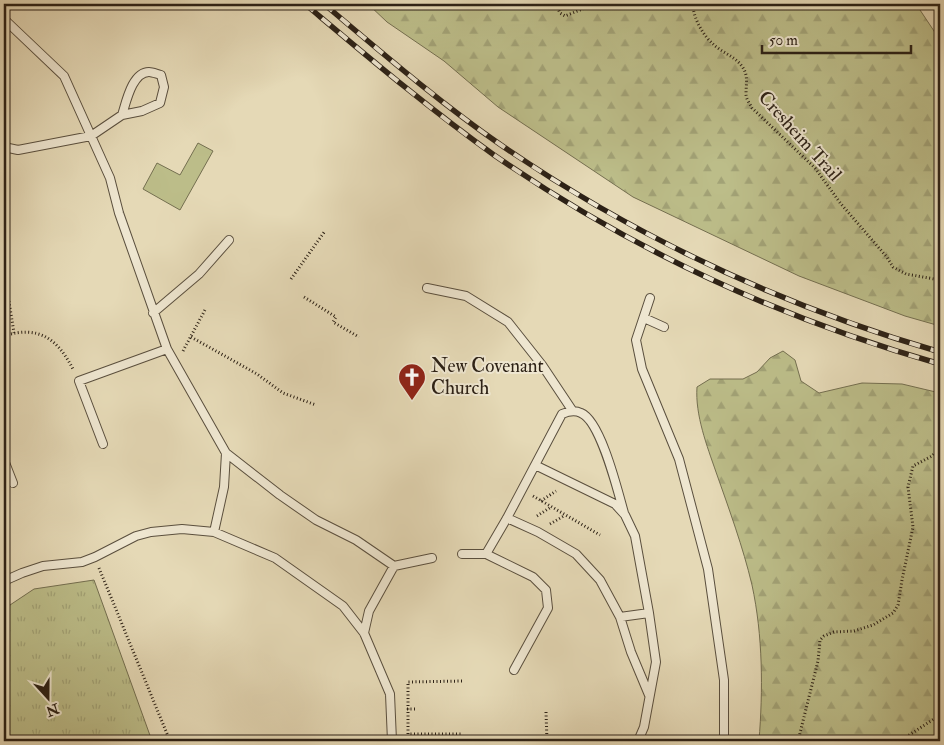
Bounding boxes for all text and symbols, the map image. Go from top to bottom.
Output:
scale bar [762,22,910,54]
text: 50 m [769,31,798,50]
street label: Cresheim Trail [753,86,847,186]
place label: New Covenant Church [431,354,544,400]
church icon: New Covenant Church [397,362,427,401]
north arrow [22,672,72,722]
text: N [43,699,62,720]

